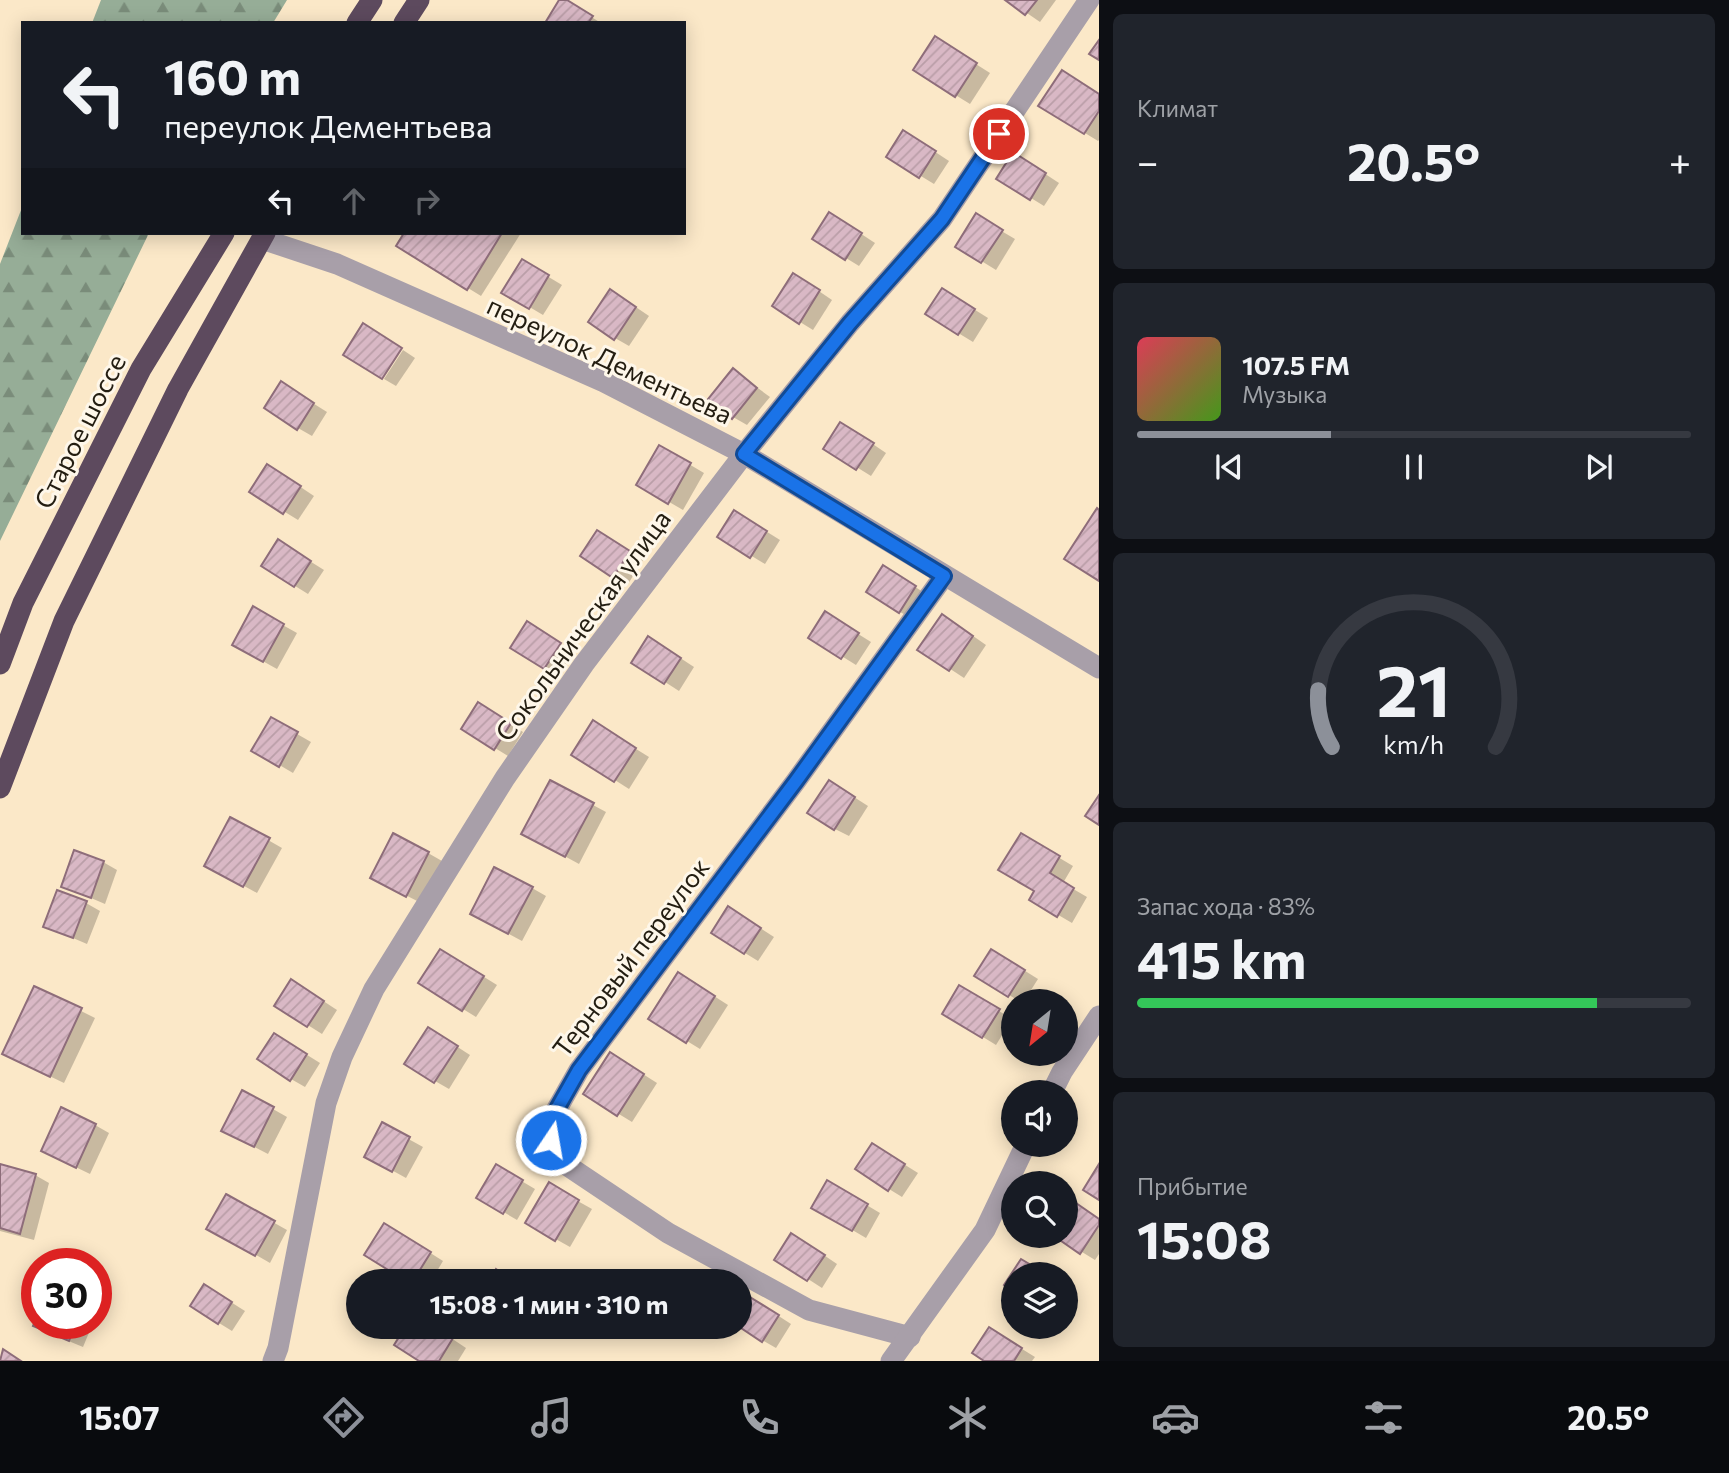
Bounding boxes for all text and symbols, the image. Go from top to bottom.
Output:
text: 160 m [164,45,301,105]
icon: left [49,49,140,140]
text: Климат [1137,94,1218,122]
pin [969,104,1029,164]
text: переулок Дементьева [164,105,492,145]
icon: arrive [980,115,1018,153]
text: 20.5° [1347,128,1480,192]
text: − [1137,137,1159,184]
text: + [1669,137,1691,184]
icon: left [262,182,300,220]
icon: ahead [335,182,373,220]
icon: right [408,182,446,220]
street label: переулок Дементьева [483,289,737,429]
street label: Старое шоссе [27,349,131,513]
text: 107.5 FM [1242,349,1350,380]
text: Музыка [1242,380,1327,408]
icon: previous [1210,448,1248,486]
icon: pause [1395,448,1433,486]
icon: next [1580,448,1618,486]
street label: Сокольническая улица [488,504,676,746]
text: 21 [1377,643,1451,732]
text: km/h [1384,728,1444,758]
street label: Терновый переулок [545,852,715,1062]
text: Запас хода · 83% [1137,892,1315,920]
text: 415 km [1137,926,1306,990]
north arrow [1001,989,1078,1066]
map controls [1001,989,1078,1339]
button: sound [1001,1080,1078,1157]
position arrow [514,1103,588,1177]
button: search [1001,1171,1078,1248]
text: Прибытие [1137,1172,1248,1200]
text: 15:08 [1137,1206,1271,1270]
speed limit sign: 30 [21,1248,112,1339]
button: layers [1001,1262,1078,1339]
text: 15:08 · 1 мин · 310 m [430,1288,668,1319]
icon: directions [319,1393,368,1442]
icon: music [527,1393,576,1442]
icon: phone [735,1393,784,1442]
icon: climate [943,1393,992,1442]
icon: car [1151,1393,1200,1442]
icon: filters [1359,1393,1408,1442]
text: 15:07 [80,1397,160,1437]
text: 20.5° [1567,1397,1649,1437]

